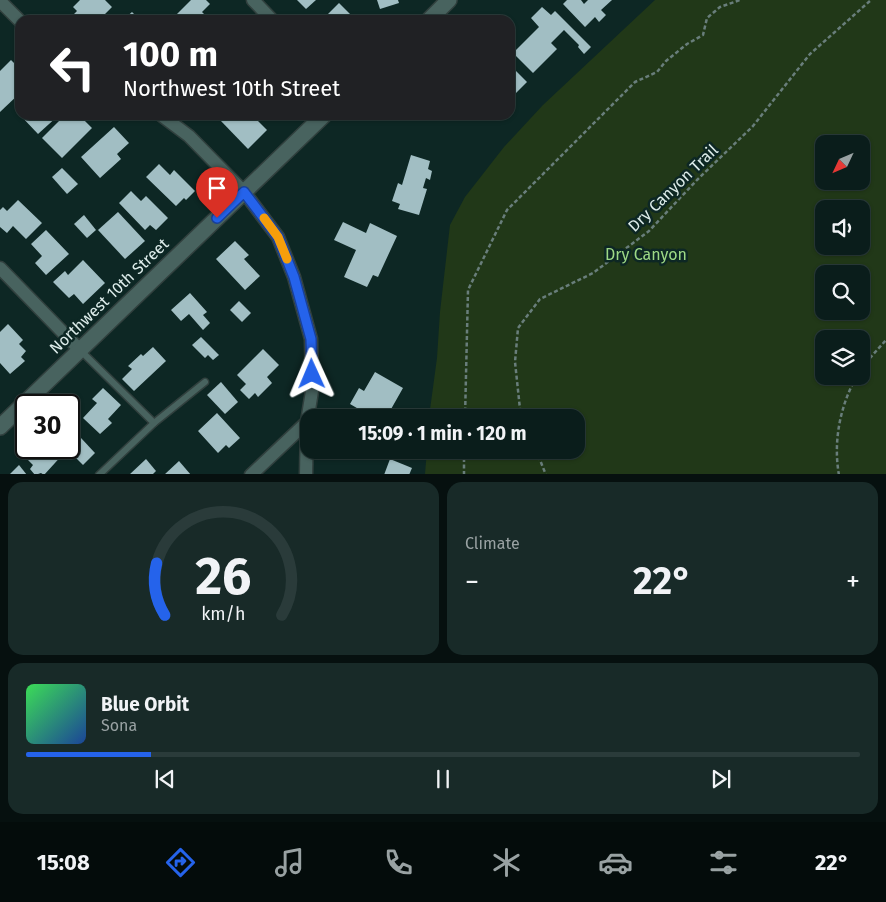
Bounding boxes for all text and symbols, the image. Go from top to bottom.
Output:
text: 100 m [123,33,218,75]
icon: left [40,35,105,100]
text: Northwest 10th Street [123,75,340,102]
north arrow [815,135,870,190]
map controls [815,135,870,385]
street label: Dry Canyon Trail [624,140,722,236]
pin [196,167,238,218]
icon: arrive [203,174,231,202]
button: sound [815,200,870,255]
street label: Northwest 10th Street [46,234,173,358]
park label: Dry Canyon [605,245,687,264]
button: search [815,265,870,320]
button: layers [815,330,870,385]
position arrow [285,347,337,399]
speed limit sign: 30 [15,394,80,459]
text: 15:09 · 1 min · 120 m [358,422,527,445]
text: Climate [465,534,520,553]
text: 26 [195,545,252,608]
text: 22° [633,558,692,604]
text: − [465,565,479,598]
text: + [846,565,860,598]
text: km/h [201,603,246,625]
text: Blue Orbit [101,693,189,716]
text: Sona [101,716,137,735]
icon: previous [151,765,179,793]
icon: pause [429,765,457,793]
icon: next [707,765,735,793]
icon: directions [163,845,198,880]
icon: music [272,845,307,880]
icon: phone [381,845,416,880]
icon: climate [489,845,524,880]
icon: car [598,845,633,880]
icon: filters [706,845,741,880]
text: 15:08 [37,849,90,876]
text: 22° [815,849,849,876]

